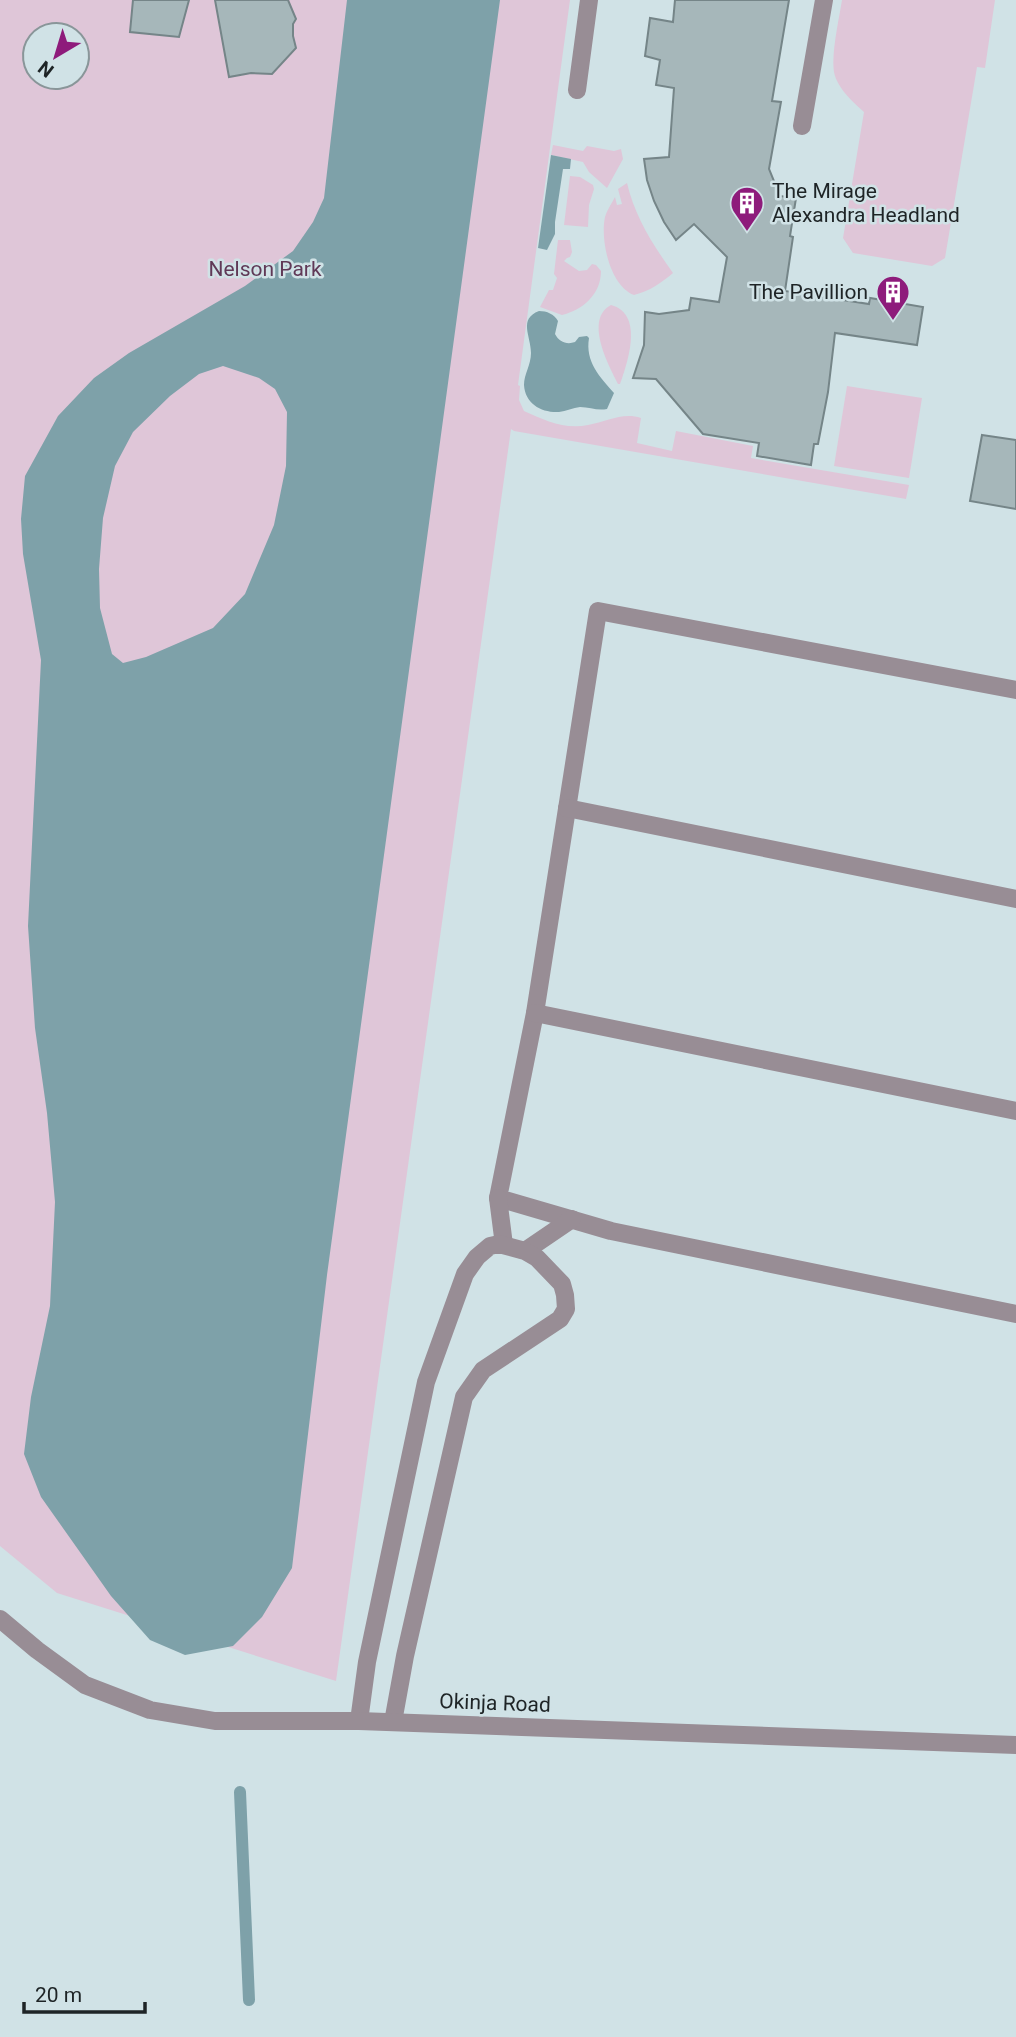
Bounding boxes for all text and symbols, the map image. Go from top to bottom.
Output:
north arrow [21,21,91,91]
text: N [33,56,58,82]
place label: The Mirage Alexandra Headland [772,179,960,227]
building icon: The Mirage Alexandra Headland [728,184,766,233]
park label: Nelson Park [208,257,322,281]
building icon: The Pavillion [874,273,912,322]
place label: The Pavillion [749,280,868,304]
street label: Okinja Road [439,1689,551,1717]
scale bar [24,1970,145,2014]
text: 20 m [35,1983,82,2007]

